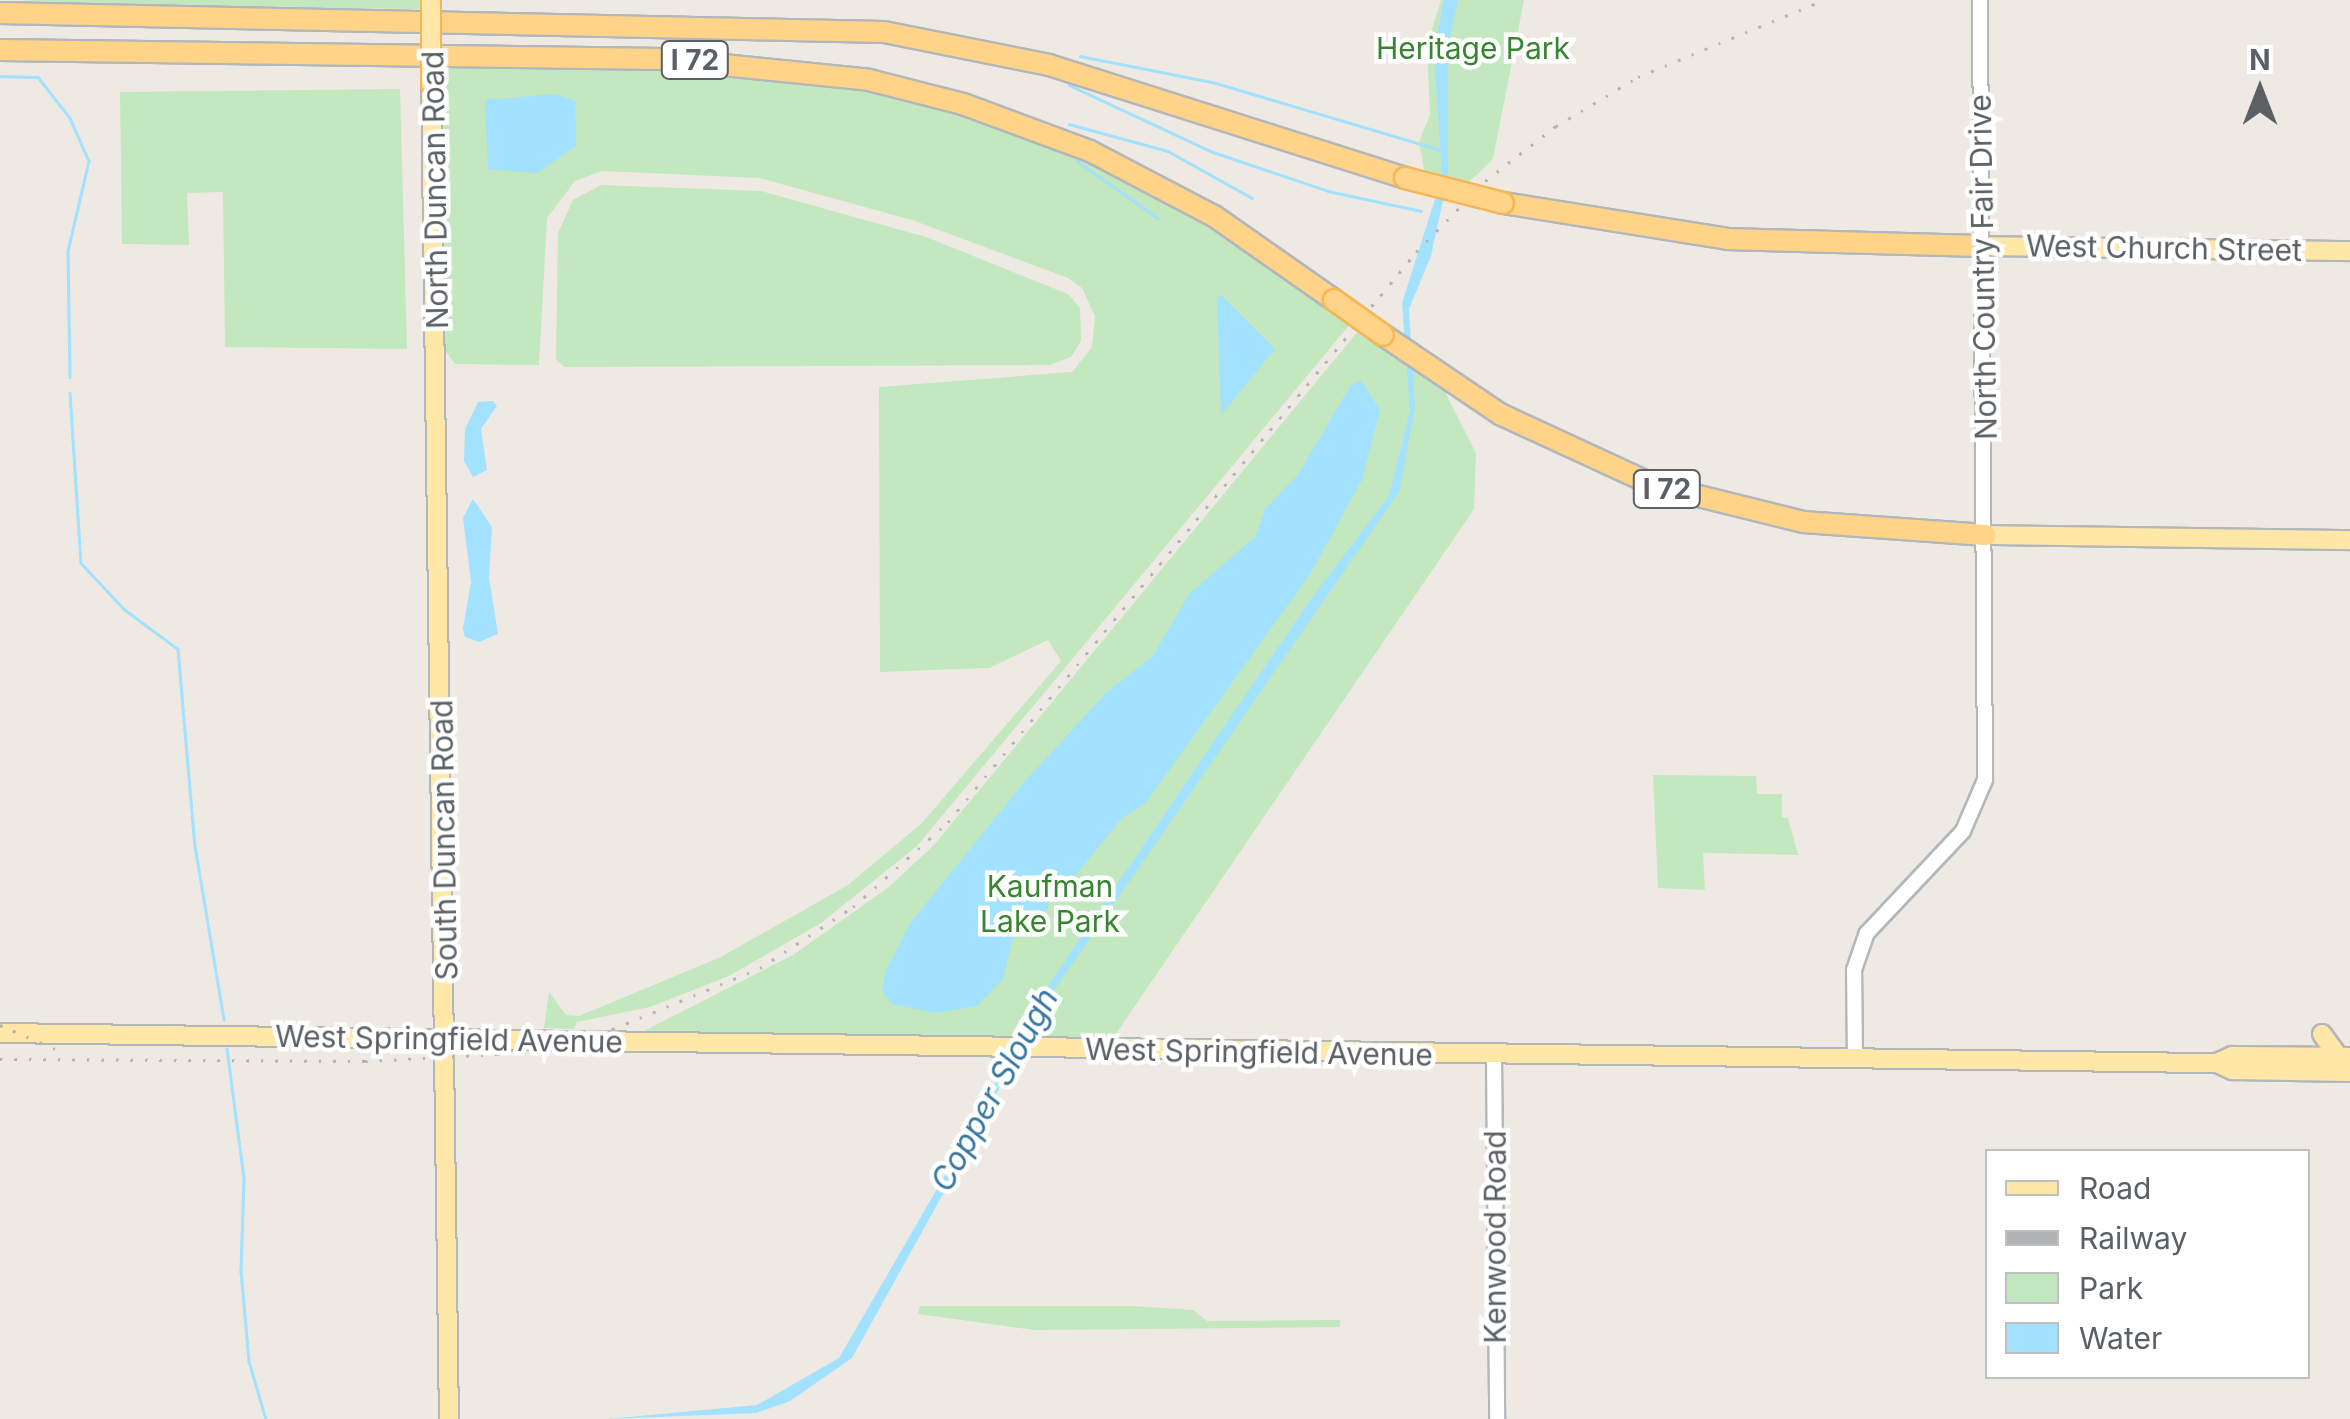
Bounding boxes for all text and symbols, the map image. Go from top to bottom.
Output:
park label: Heritage Park [1376,30,1570,66]
road number: I 72 [660,37,730,83]
north arrow [2210,40,2310,140]
text: N [2249,43,2271,77]
street label: North Duncan Road [415,51,455,329]
street label: North Country Fair Drive [1962,94,2004,440]
street label: West Church Street [2026,228,2302,268]
road number: I 72 [1632,466,1702,512]
street label: South Duncan Road [424,699,464,981]
park label: Kaufman Lake Park [980,868,1120,938]
water label: Copper Slough [923,982,1067,1198]
street label: West Springfield Avenue [275,1018,623,1060]
street label: West Springfield Avenue [1085,1031,1433,1073]
street label: Kenwood Road [1477,1130,1513,1344]
legend [1985,1149,2310,1379]
text: Road [2079,1170,2151,1206]
text: Railway [2079,1220,2187,1256]
text: Park [2079,1270,2143,1306]
text: Water [2079,1320,2162,1356]

